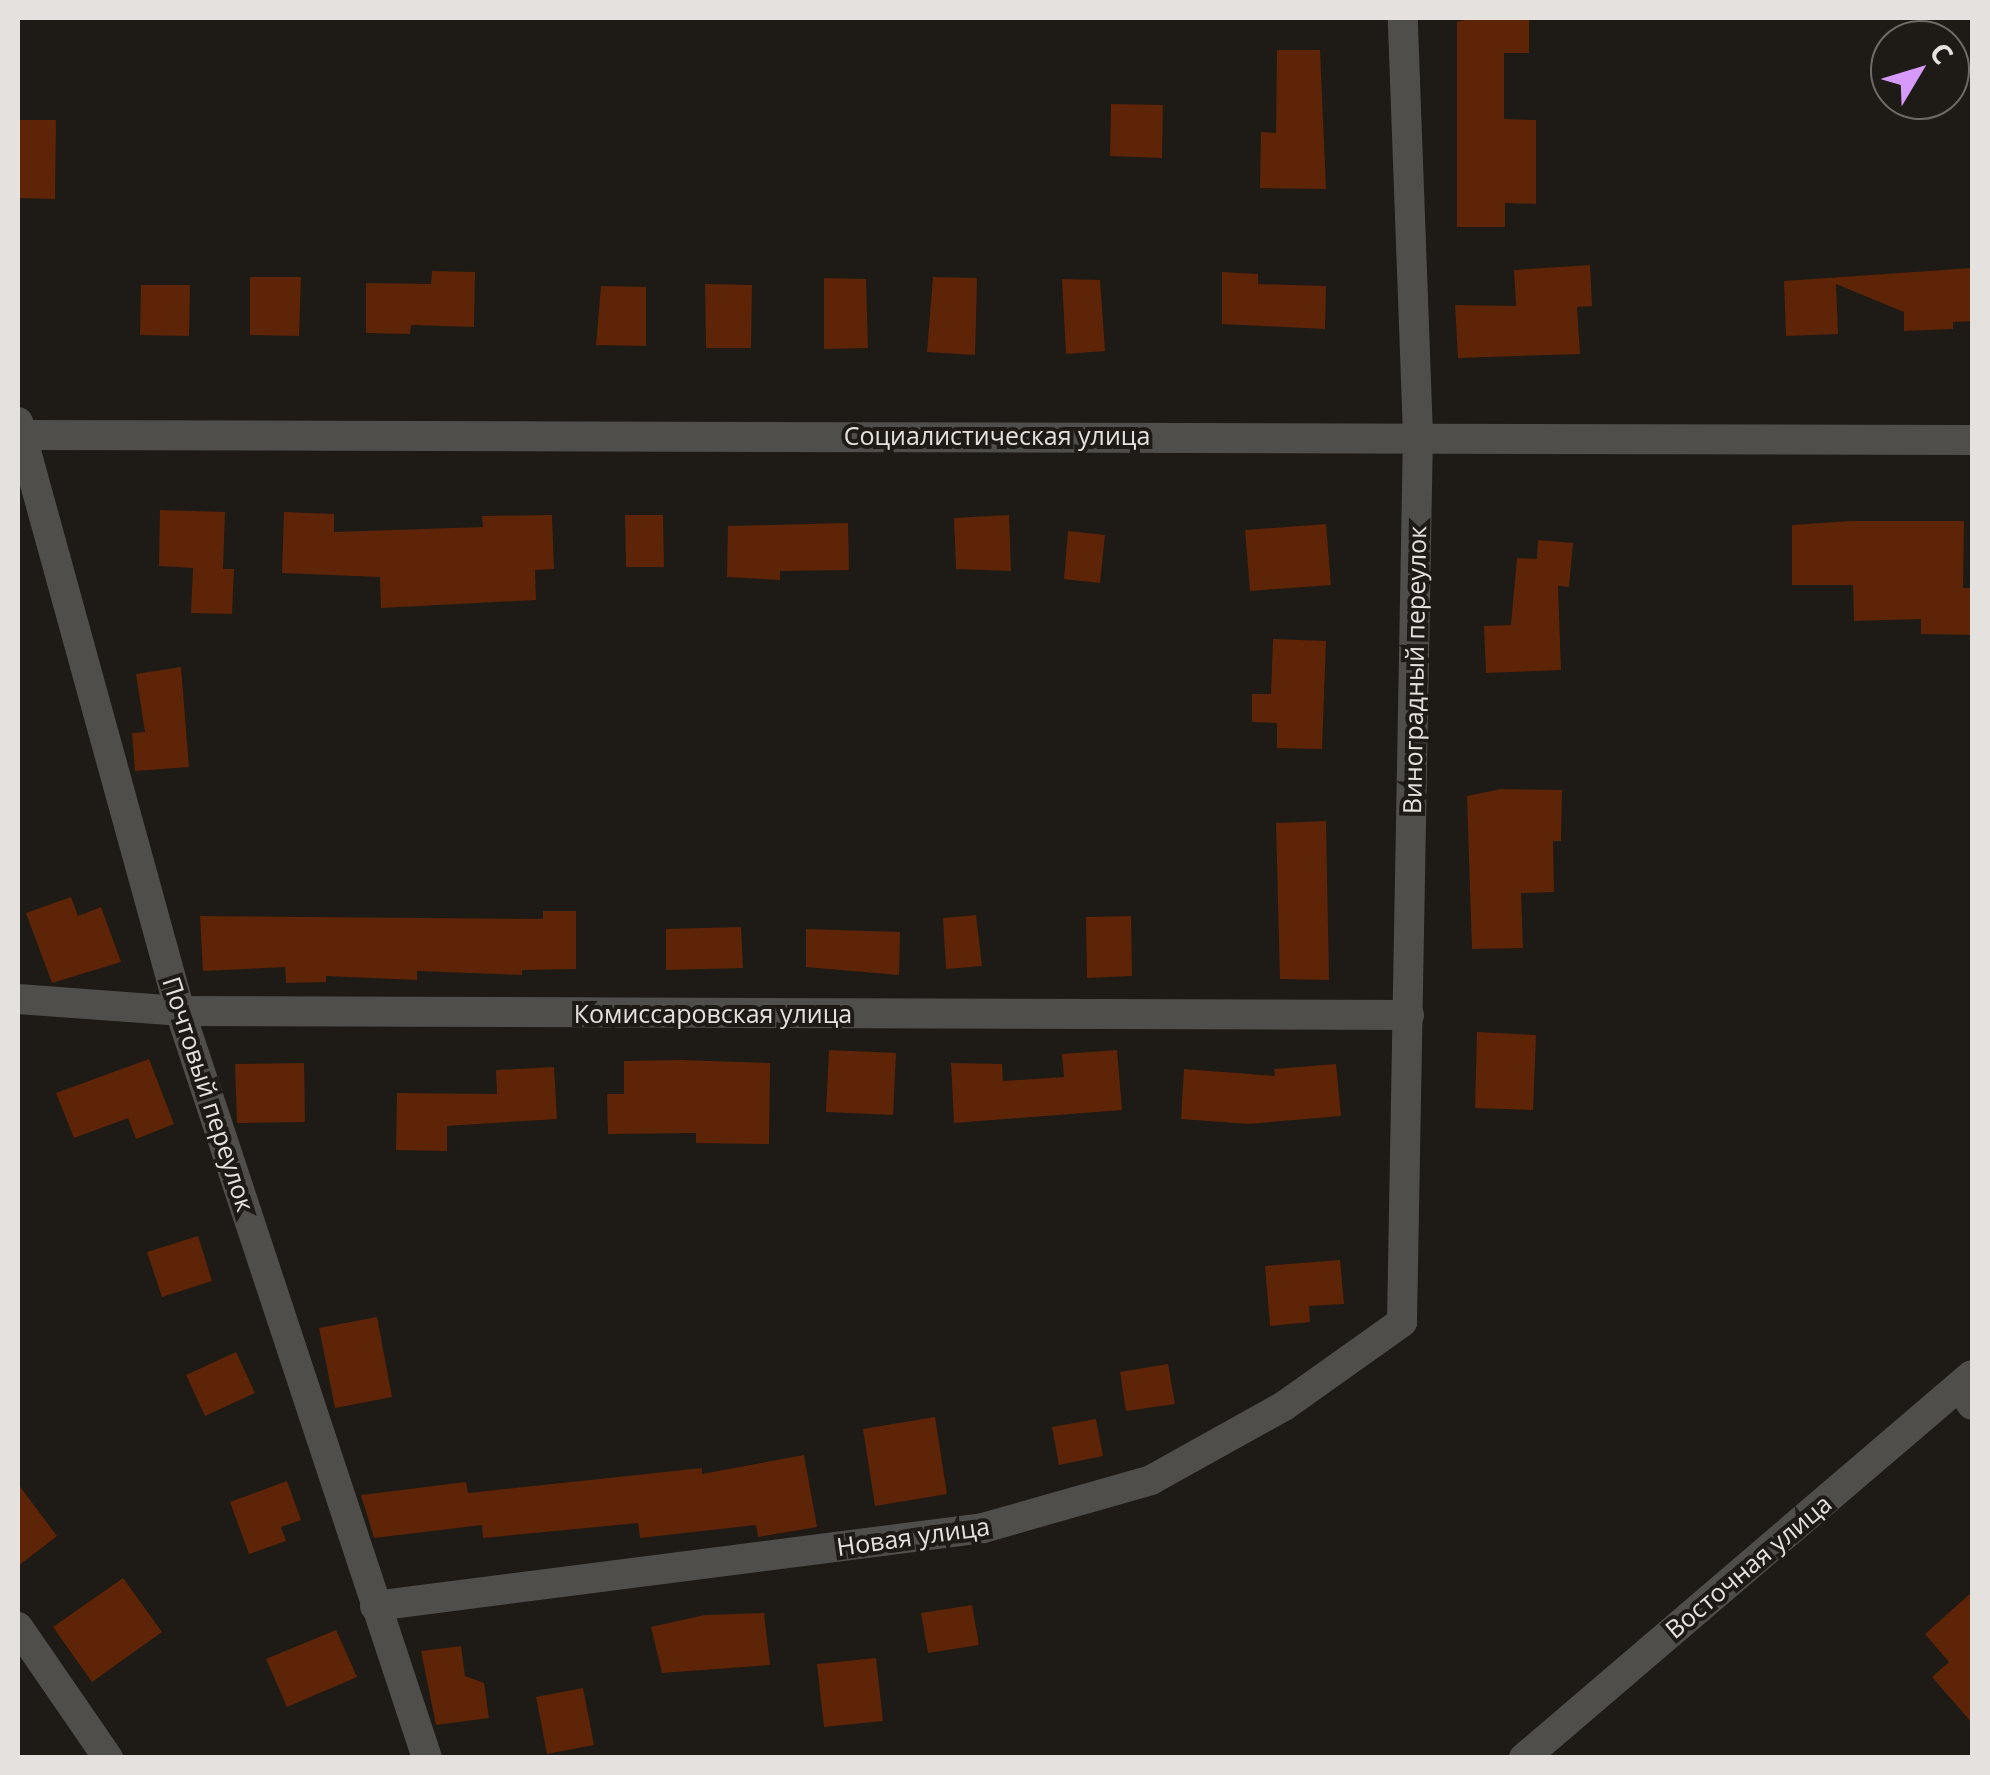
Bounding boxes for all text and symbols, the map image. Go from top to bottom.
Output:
north arrow [1870,20,1970,120]
text: С [1922,34,1963,71]
street label: Социалистическая улица [844,420,1150,450]
street label: Виноградный переулок [1396,526,1432,814]
street label: Почтовый переулок [157,973,261,1215]
street label: Комиссаровская улица [574,998,852,1028]
street label: Восточная улица [1659,1488,1837,1644]
street label: Новая улица [835,1510,991,1562]

